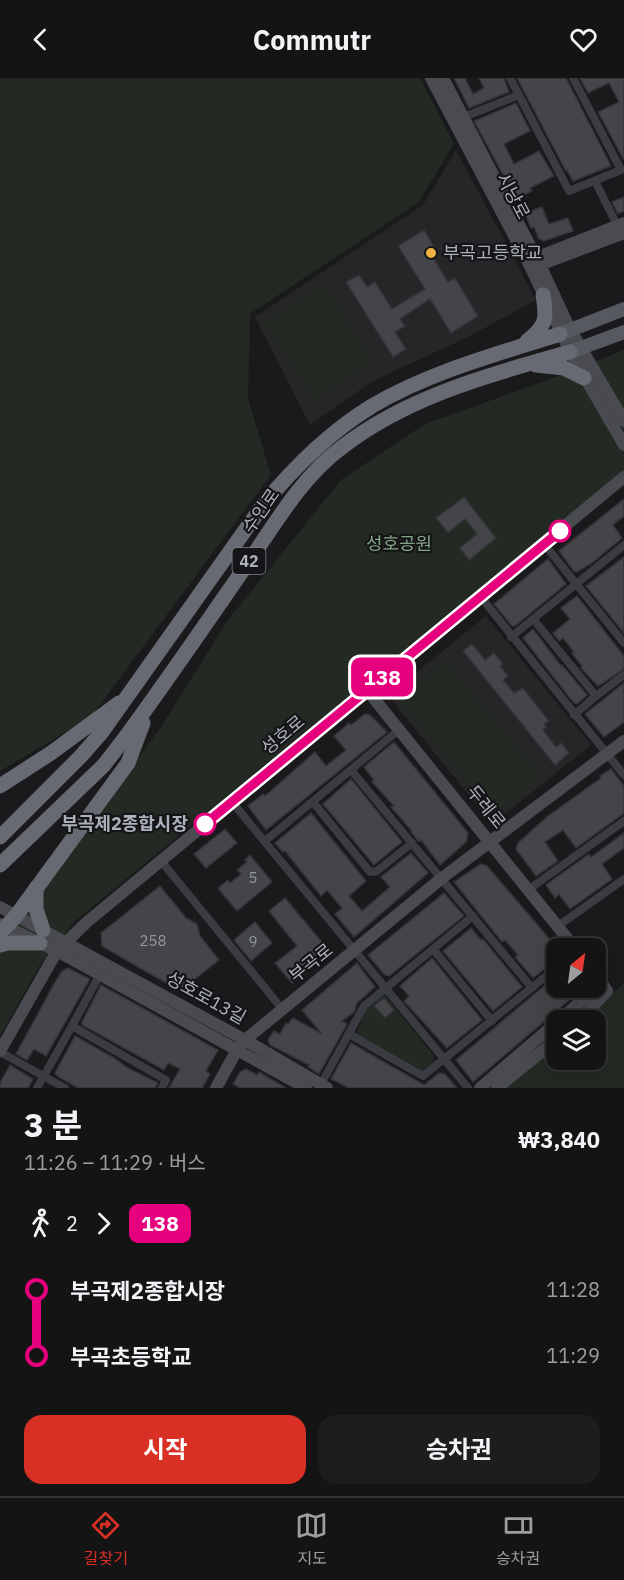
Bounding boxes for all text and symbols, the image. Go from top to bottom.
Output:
text: Commutr [253,22,371,57]
icon: back [24,23,57,56]
icon: heart [567,23,600,56]
street label: 시낭로 [492,168,535,223]
place label: 부곡고등학교 [443,241,542,264]
marker: 부곡고등학교 [424,246,438,260]
street label: 수인로 [237,484,284,538]
unlabelled marker [549,520,571,542]
park label: 성호공원 [366,532,432,555]
road number: 42 [232,548,266,574]
line badge: 138 [348,658,416,696]
text: 138 [363,663,401,691]
street label: 성호로 [256,710,309,759]
street label: 두레로 [462,780,511,833]
place label: 부곡제2종합시장 [61,812,188,835]
marker: 부곡제2종합시장 [194,813,216,835]
house number: 5 [248,868,258,887]
house number: 258 [139,931,167,950]
house number: 9 [248,932,258,951]
street label: 부곡로 [284,938,337,987]
north arrow [546,938,606,998]
map controls [546,938,606,1070]
street label: 성호로13길 [162,966,250,1029]
button: layers [546,1010,606,1070]
text: 3 분 [24,1103,82,1146]
text: ₩3,840 [518,1125,600,1154]
text: 11:26 – 11:29 · 버스 [24,1149,206,1176]
icon: walk [24,1207,57,1240]
icon: forward [87,1207,120,1240]
text: 138 [141,1209,179,1237]
text: 2 [66,1210,78,1237]
text: 부곡제2종합시장 [70,1276,225,1305]
text: 11:28 [546,1276,600,1303]
text: 부곡초등학교 [70,1342,191,1371]
text: 11:29 [546,1342,600,1369]
button: 시작 [24,1415,306,1484]
button: 승차권 [318,1415,600,1484]
tab: 길찾기 [84,1509,128,1569]
tab: 지도 [295,1509,328,1569]
tab: 승차권 [496,1509,540,1569]

